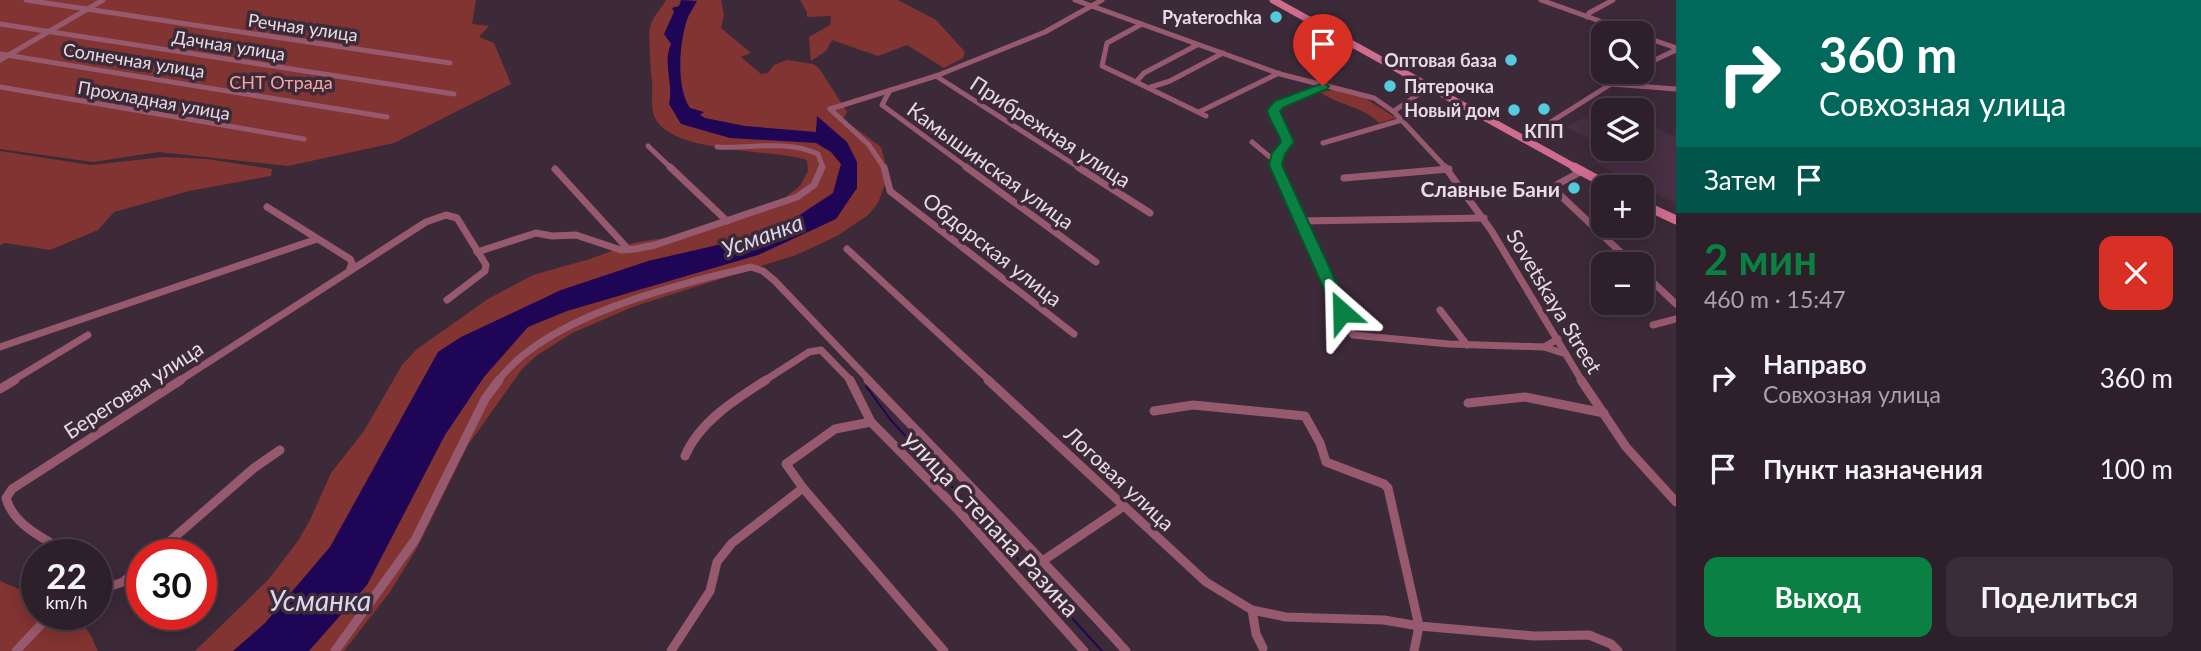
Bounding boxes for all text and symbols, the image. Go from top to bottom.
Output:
place label: Pyaterochka [1162,6,1262,28]
street label: Речная улица [247,8,359,46]
marker: Pyaterochka [1268,9,1284,25]
pin [1293,14,1353,86]
map controls [1591,21,1654,315]
button: search [1591,21,1654,84]
street label: Дачная улица [171,25,287,65]
icon: arrive [1304,25,1342,63]
text: 360 m [1819,25,1957,83]
icon: right [1704,28,1795,119]
street label: Солнечная улица [62,38,206,82]
place label: Оптовая база [1384,49,1497,71]
marker: Оптовая база [1503,52,1519,68]
street label: Прибрежная улица [966,70,1136,192]
park label: СНТ Отрада [229,71,333,93]
place label: Пятерочка [1404,75,1494,97]
street label: Прохладная улица [76,76,232,124]
marker: Пятерочка [1382,78,1398,94]
text: Совхозная улица [1819,84,2066,123]
street label: Камышинская улица [903,96,1079,234]
button: layers [1591,98,1654,161]
place label: Новый дом [1404,99,1500,121]
marker: КПП [1536,101,1552,117]
marker: Новый дом [1506,102,1522,118]
place label: КПП [1524,120,1564,142]
icon: arrive [1790,161,1828,199]
text: Затем [1704,164,1776,196]
button: + [1591,175,1654,238]
place label: Славные Бани [1420,176,1560,201]
marker: Славные Бани [1566,180,1582,196]
street label: Обдорская улица [919,187,1067,311]
water label: Усманка [718,207,806,263]
street label: Sovetskaya Street [1502,224,1608,378]
text: 2 мин [1704,234,1817,284]
button: close [2099,236,2173,310]
button: − [1591,252,1654,315]
position arrow [1305,275,1379,349]
text: 460 m · 15:47 [1704,285,1846,313]
street label: Береговая улица [59,335,207,443]
text: Направо [1763,348,1867,380]
icon: right [1704,359,1742,397]
text: 360 m [2100,362,2173,394]
text: Совхозная улица [1763,380,1941,408]
street label: Логовая улица [1059,420,1180,535]
street label: улица Степана Разина [898,424,1086,622]
icon: arrive [1704,450,1742,488]
text: Пункт назначения [1763,453,1983,485]
text: 100 m [2100,453,2173,485]
speed limit sign: 30 [126,539,217,630]
text: 22 [46,554,87,596]
button: Выход [1704,557,1932,637]
button: Поделиться [1946,557,2173,637]
water label: Усманка [269,583,371,617]
text: km/h [45,591,88,613]

